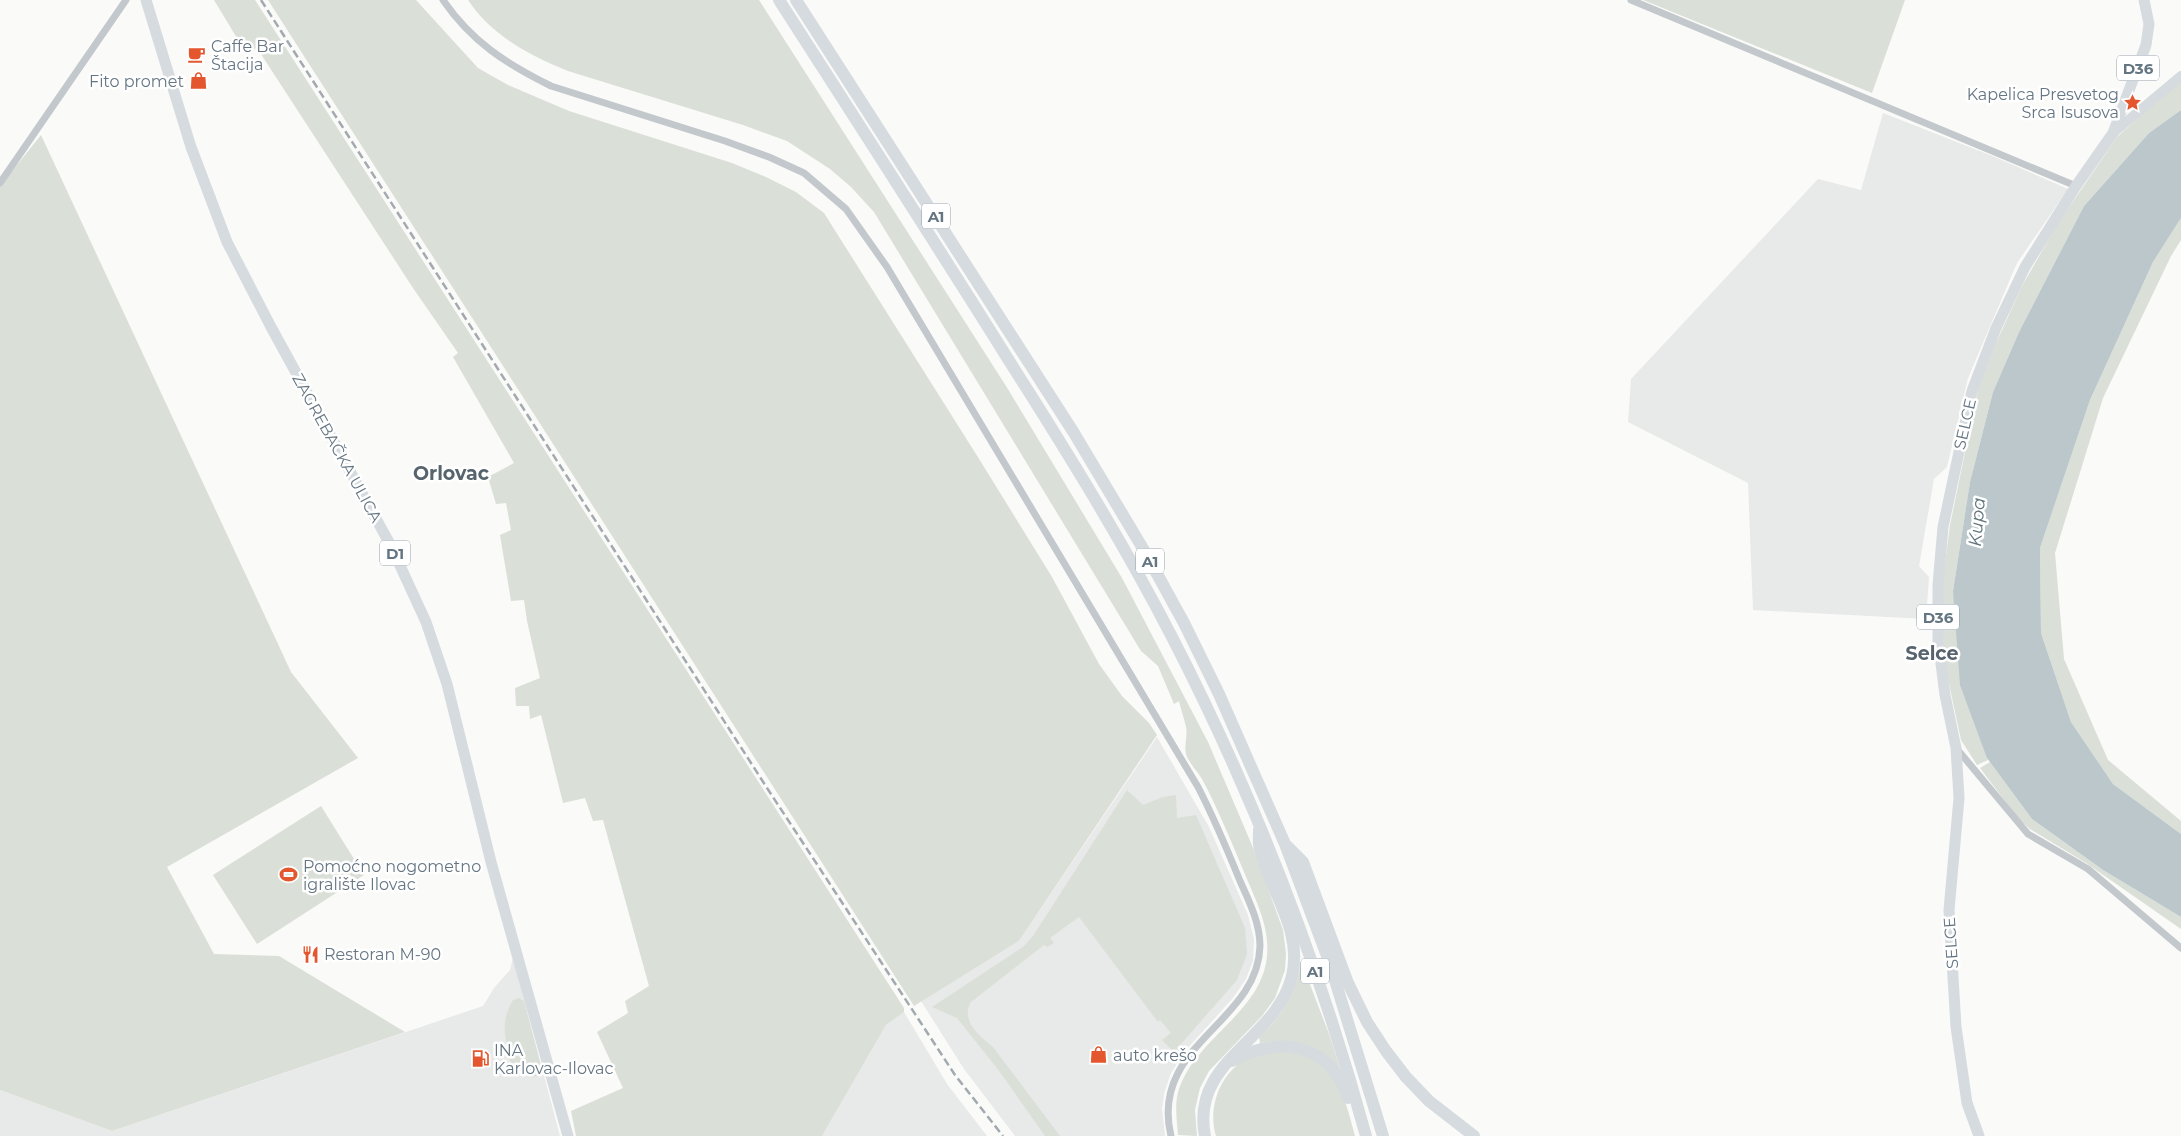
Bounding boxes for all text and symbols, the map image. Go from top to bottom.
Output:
place label: Caffe Bar Štacija [211,37,284,74]
cafe icon: Caffe Bar Štacija [187,45,207,65]
road number: D36 [2117,56,2159,80]
shop icon: Fito promet [188,71,208,91]
place label: Fito promet [89,72,184,91]
place label: Kapelica Presvetog Srca Isusova [1967,85,2119,122]
place icon: Kapelica Presvetog Srca Isusova [2123,93,2143,113]
road number: A1 [922,204,950,228]
street label: ZAGREBAČKA ULICA [288,370,386,526]
street label: SELCE [1950,397,1980,451]
district label: Orlovac [413,462,489,485]
water label: Kupa [1964,497,1990,547]
road number: D1 [380,540,410,566]
road number: A1 [1136,548,1164,574]
road number: D36 [1917,604,1959,630]
district label: Selce [1906,642,1958,665]
place label: Pomoćno nogometno igralište Ilovac [303,857,481,894]
sports icon: Pomoćno nogometno igralište Ilovac [279,865,299,885]
street label: SELCE [1940,917,1962,969]
restaurant icon: Restoran M-90 [300,944,320,964]
place label: Restoran M-90 [324,945,441,964]
road number: A1 [1301,958,1329,984]
place label: INA Karlovac-Ilovac [494,1041,614,1078]
shop icon: auto krešo [1089,1045,1109,1065]
place label: auto krešo [1113,1046,1197,1065]
fuel station icon: INA Karlovac-Ilovac [470,1049,490,1069]

